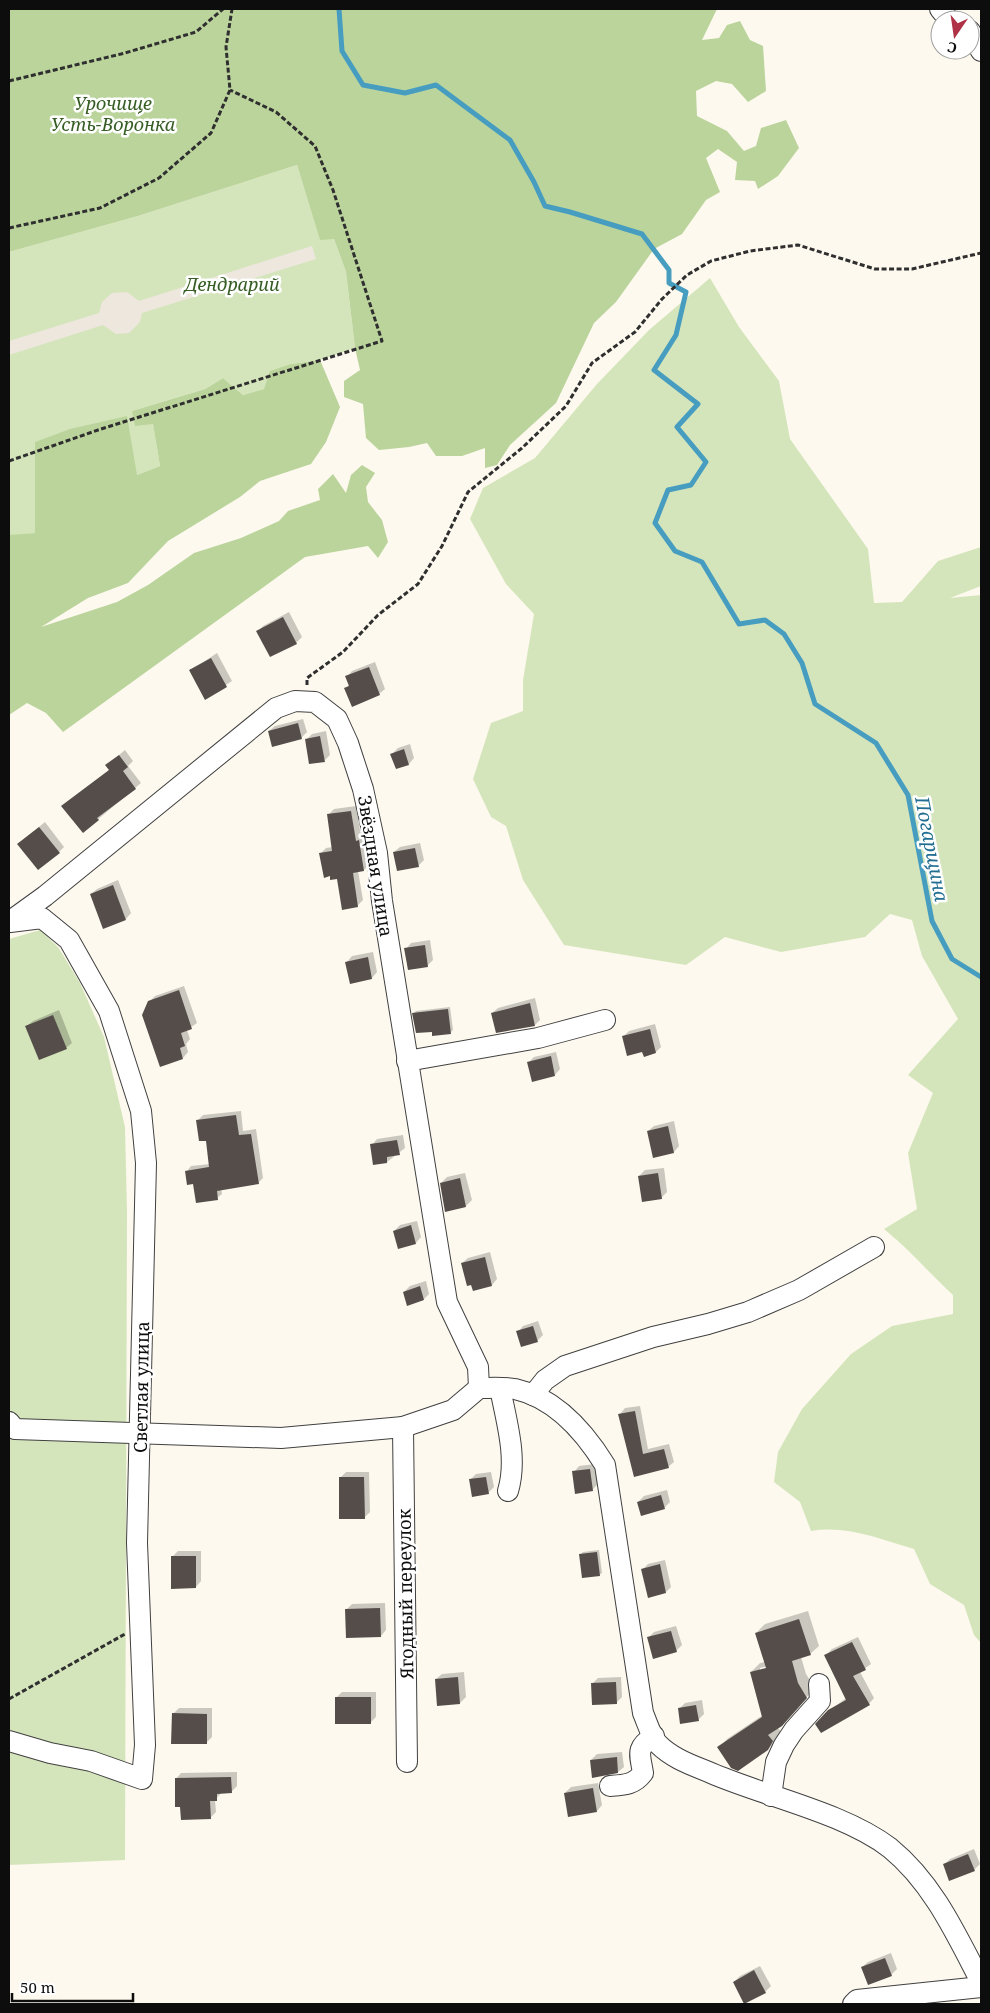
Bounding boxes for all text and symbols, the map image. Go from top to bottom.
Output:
north arrow [930,10,980,60]
text: С [945,38,959,58]
park label: Урочище Усть-Воронка [51,91,175,136]
park label: Дендрарий [182,272,280,296]
water label: Погарщина [909,793,955,904]
street label: Звёздная улица [353,794,399,938]
street label: Светлая улица [128,1321,154,1453]
street label: Ягодный переулок [392,1508,419,1680]
scale bar [12,1970,134,2002]
text: 50 m [20,1977,55,1997]

